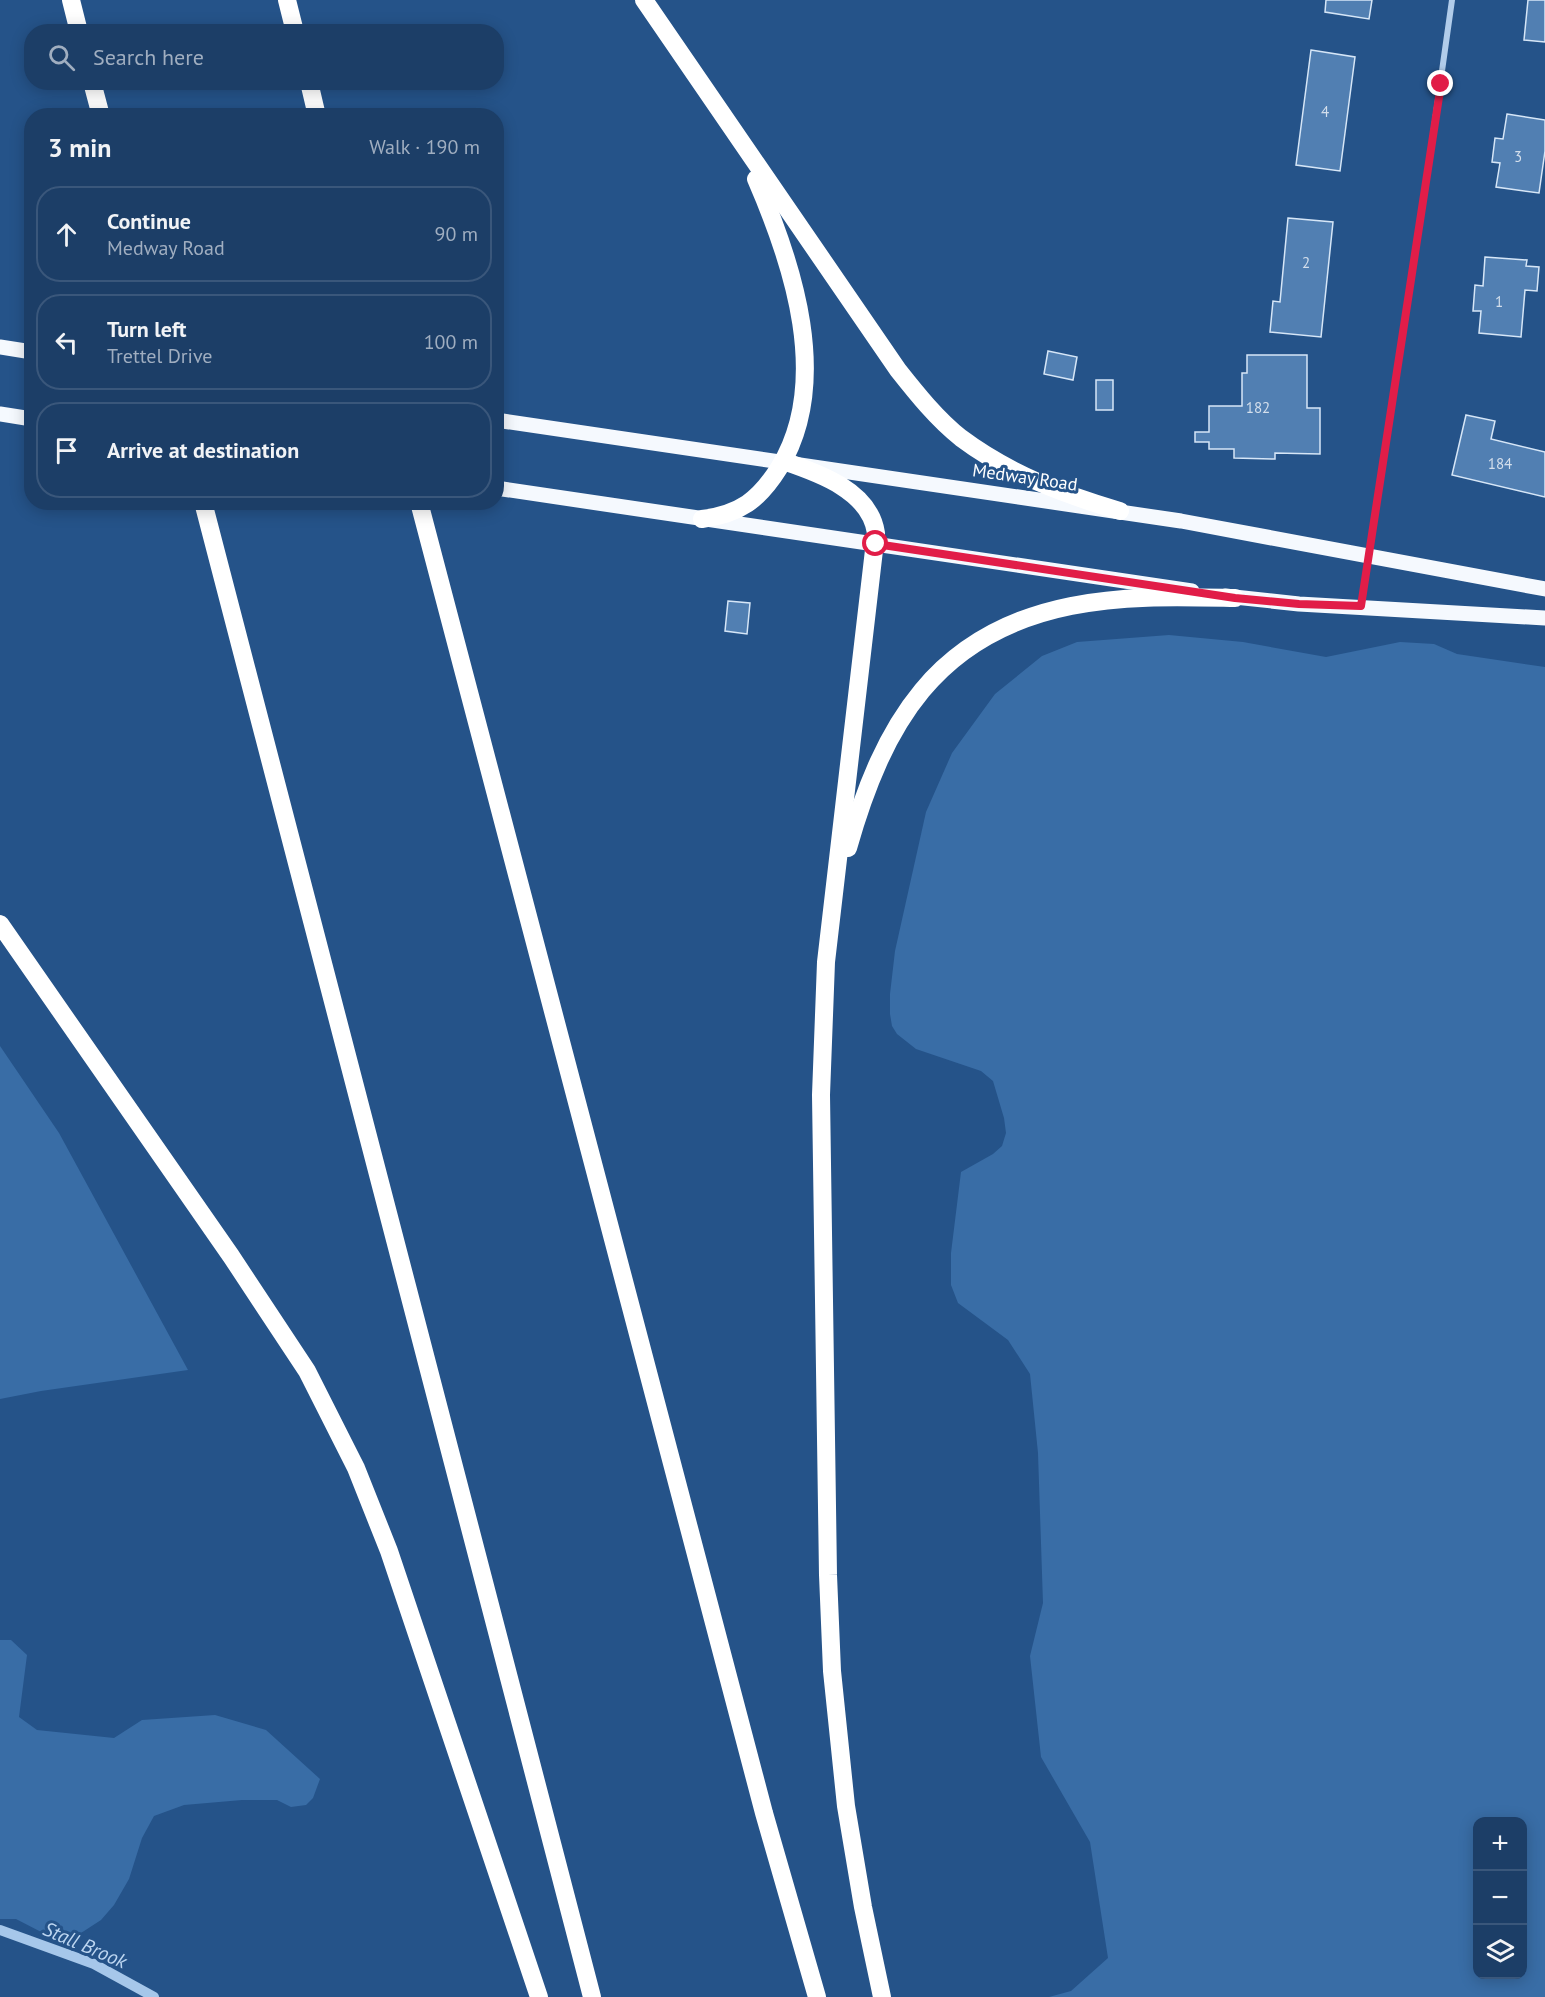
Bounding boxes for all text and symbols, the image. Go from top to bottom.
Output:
search box [24,24,504,90]
icon: search [45,41,78,74]
text: Search here [93,43,204,71]
route end [1427,70,1453,96]
house number: 4 [1321,102,1329,121]
text: 3 min [48,131,111,164]
text: Walk · 190 m [369,134,480,160]
house number: 3 [1514,147,1522,166]
text: Continue [107,207,191,235]
icon: ahead [50,218,83,251]
text: 90 m [435,221,478,247]
text: Medway Road [107,235,225,261]
house number: 2 [1302,253,1310,272]
house number: 1 [1495,292,1503,311]
text: Turn left [107,315,187,343]
icon: left [50,326,83,359]
text: 100 m [424,329,478,355]
text: Trettel Drive [107,343,212,369]
house number: 182 [1246,398,1270,417]
icon: arrive [50,434,83,467]
text: Arrive at destination [107,436,299,464]
house number: 184 [1488,454,1512,473]
street label: Medway Road [971,458,1079,496]
route start [862,530,888,556]
map controls [1473,1817,1527,1979]
button: + [1473,1817,1527,1871]
button: − [1473,1871,1527,1925]
water label: Stall Brook [39,1916,132,1975]
button: layers [1473,1925,1527,1979]

